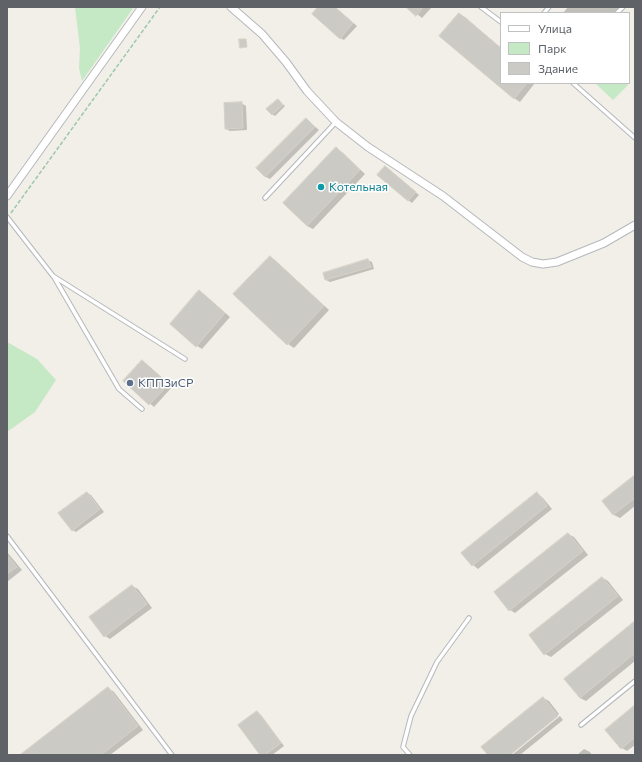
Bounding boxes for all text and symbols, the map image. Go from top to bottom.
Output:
legend [500,12,630,84]
text: Улица [538,21,572,35]
text: Парк [538,41,567,55]
text: Здание [538,61,578,75]
place label: Котельная [329,180,388,194]
marker: Котельная [316,182,326,192]
place label: КППЗиСР [138,376,193,390]
marker: КППЗиСР [125,378,135,388]

